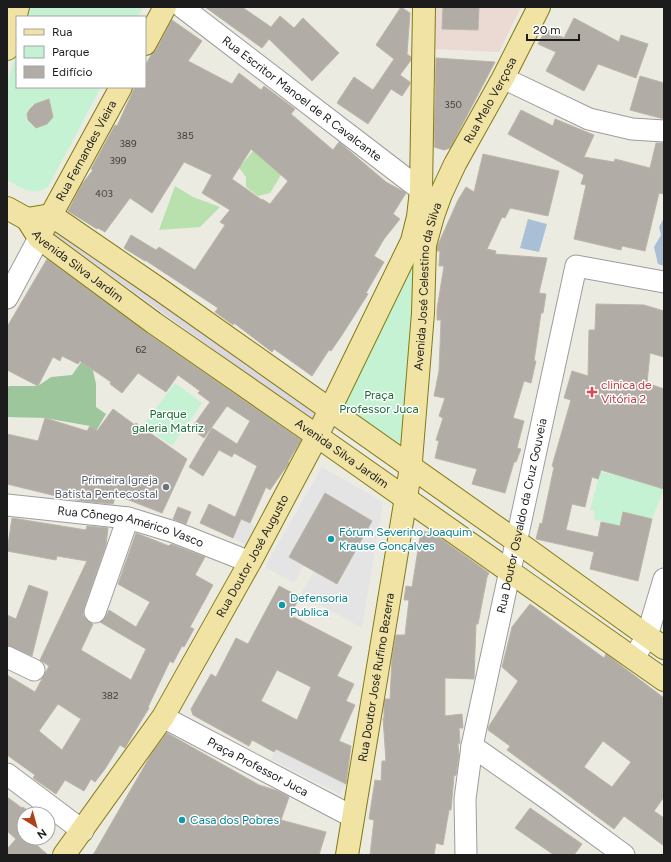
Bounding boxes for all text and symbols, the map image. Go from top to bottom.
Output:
legend [16,16,146,88]
scale bar [527,16,579,42]
text: 20 m [533,23,561,37]
text: Rua [52,25,72,39]
street label: Rua Escritor Manoel de R Cavalcante [219,33,385,165]
text: Parque [52,45,90,59]
street label: Rua Melo Verçosa [461,55,519,146]
text: Edifício [52,65,92,79]
street label: Rua Fernandes Vieira [53,98,119,204]
house number: 350 [444,98,462,111]
house number: 385 [176,129,194,142]
house number: 389 [119,137,137,150]
house number: 399 [110,154,127,167]
house number: 403 [95,187,113,200]
street label: Avenida José Celestino da Silva [411,200,444,371]
street label: Avenida Silva Jardim [29,228,126,305]
house number: 62 [135,343,147,356]
place label: clinica de Vitória 2 [601,378,652,406]
marker: clinica de Vitória 2 [586,386,598,398]
park label: Praça Professor Juca [339,388,419,416]
park label: Parque galeria Matriz [132,407,204,435]
street label: Avenida Silva Jardim [292,416,391,491]
street label: Rua Doutor Osvaldo da Cruz Gouveia [494,417,550,615]
place label: Primeira Igreja Batista Pentecostal [55,473,158,501]
marker: Primeira Igreja Batista Pentecostal [161,482,171,492]
street label: Rua Doutor José Augusto [213,492,292,620]
street label: Rua Cônego Américo Vasco [57,503,206,550]
place label: Fórum Severino Joaquim Krause Gonçalves [339,525,472,553]
marker: Fórum Severino Joaquim Krause Gonçalves [326,534,336,544]
place label: Defensoria Publica [290,591,348,619]
street label: Rua Doutor José Rufino Bezerra [355,592,397,763]
marker: Defensoria Publica [277,600,287,610]
house number: 382 [101,689,119,702]
street label: Praça Professor Juca [205,734,311,799]
north arrow [16,806,56,846]
place label: Casa dos Pobres [190,813,279,827]
marker: Casa dos Pobres [177,815,187,825]
text: N [34,826,49,841]

